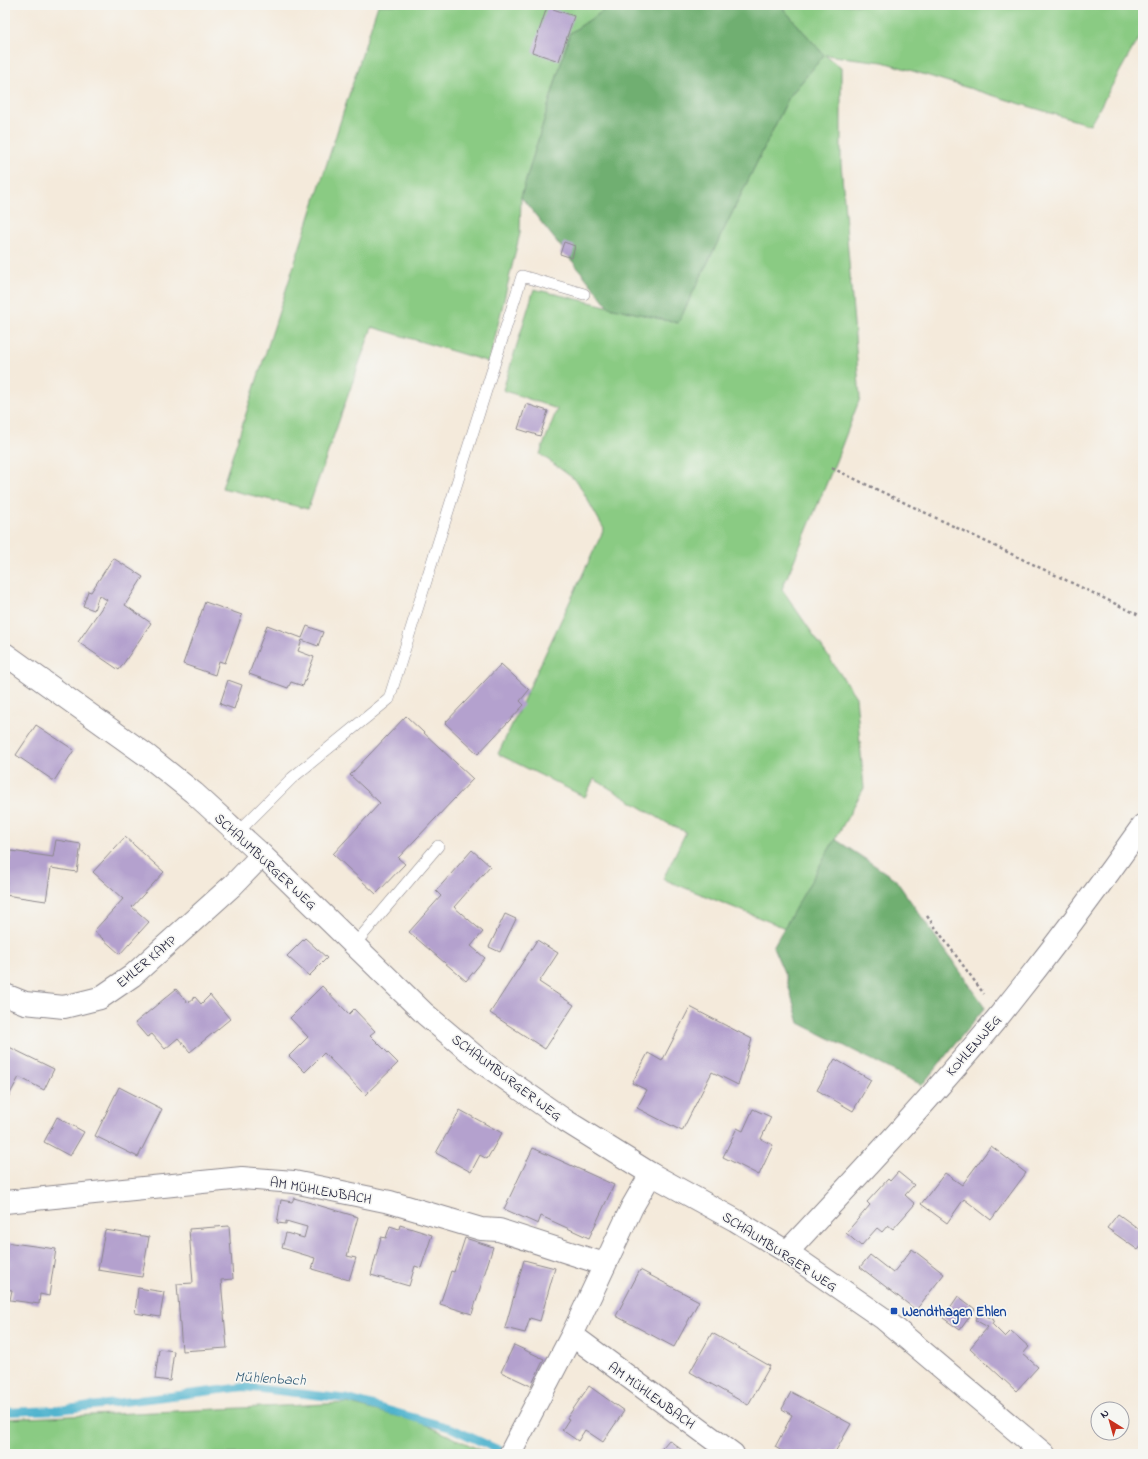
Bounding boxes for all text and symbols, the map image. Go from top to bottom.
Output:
street label: SCHAUMBURGER WEG [209,809,321,915]
street label: EHLER KAMP [112,930,182,994]
street label: KOHLENWEG [941,1010,1007,1081]
street label: SCHAUMBURGER WEG [446,1030,566,1127]
street label: AM MÜHLENBACH [268,1172,373,1211]
street label: SCHAUMBURGER WEG [717,1207,841,1298]
place label: Wendthagen Ehlen [902,1302,1007,1325]
marker: Wendthagen Ehlen [889,1306,899,1316]
street label: AM MÜHLENBACH [603,1357,699,1435]
water label: Mühlenbach [234,1366,307,1392]
north arrow [1090,1401,1130,1441]
text: N [1097,1405,1112,1422]

